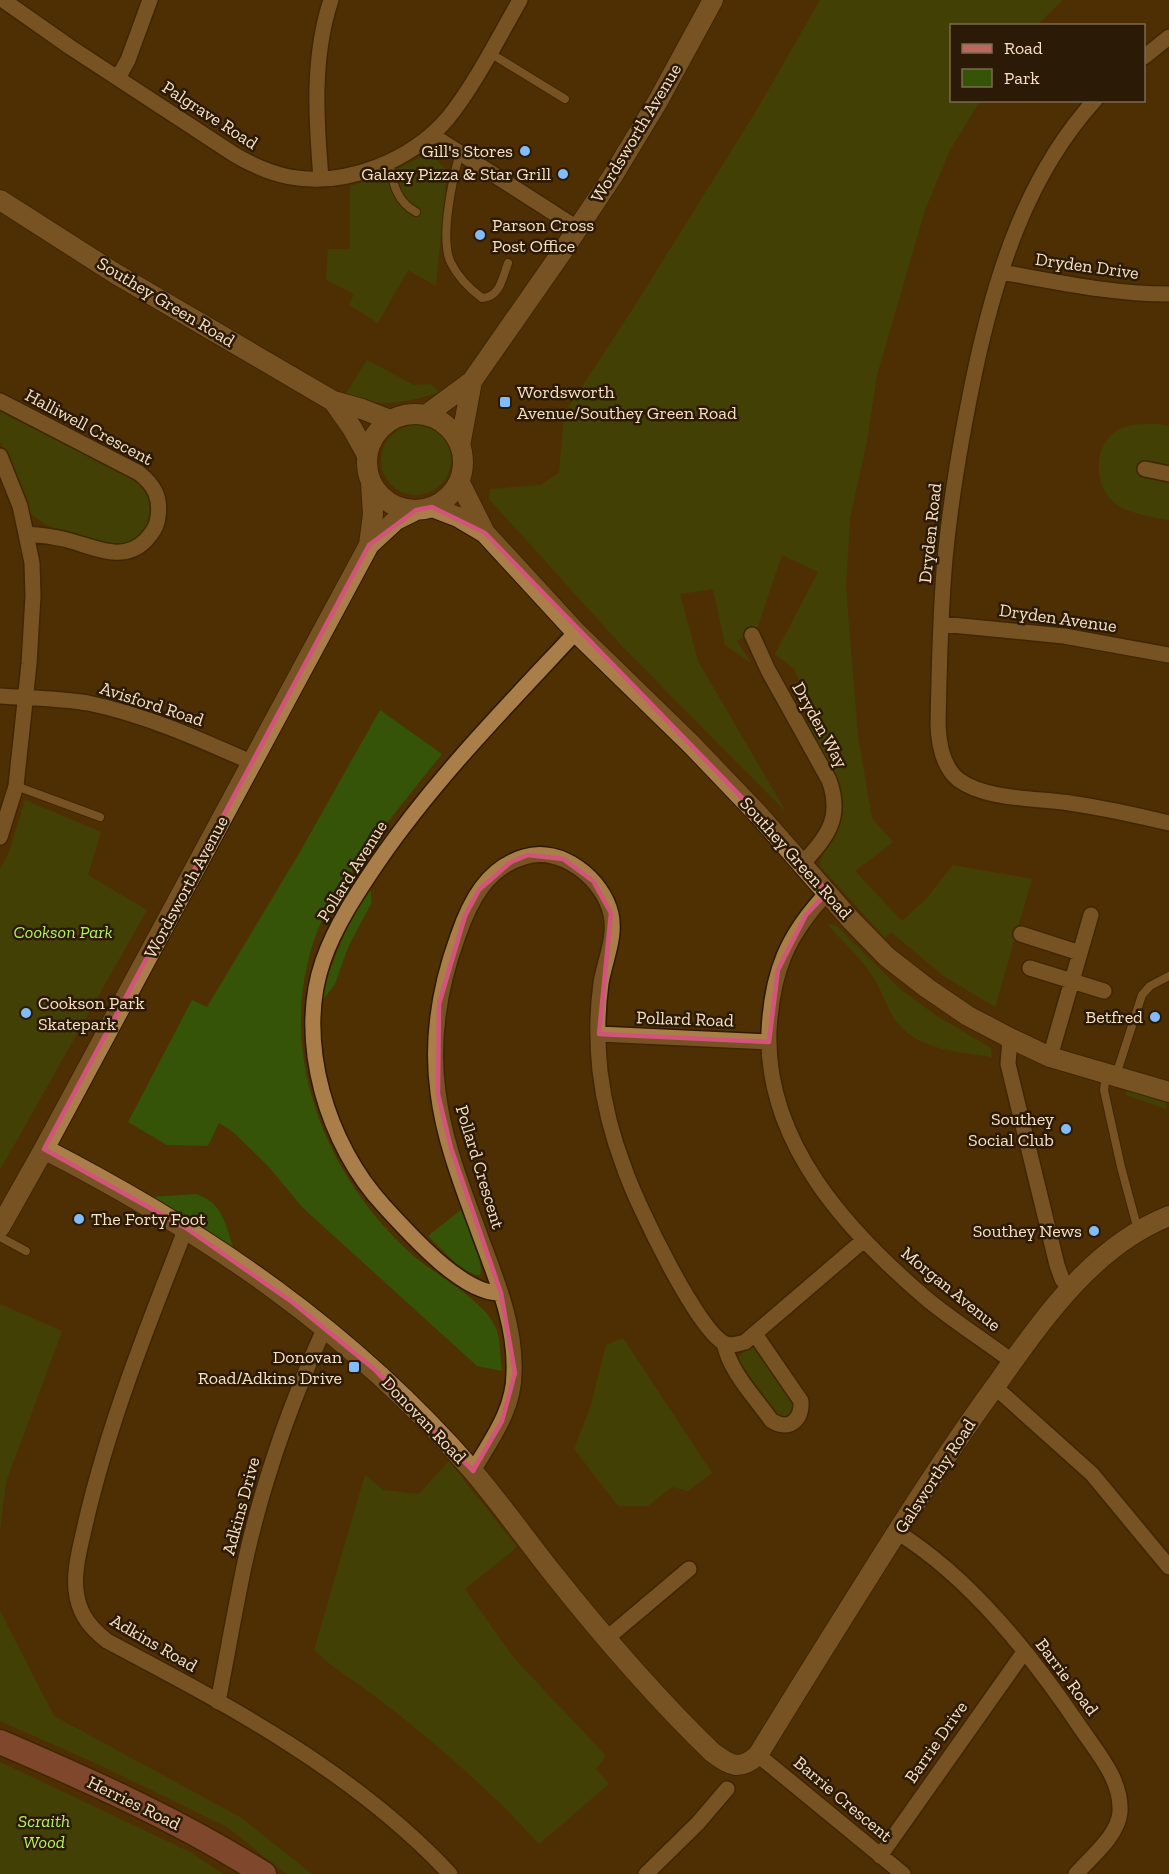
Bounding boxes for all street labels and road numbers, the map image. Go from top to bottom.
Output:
street label: Wordsworth Avenue [586,60,686,206]
street label: Palgrave Road [158,76,262,154]
street label: Dryden Drive [1034,248,1140,284]
street label: Southey Green Road [93,252,239,352]
street label: Halliwell Crescent [21,384,157,470]
street label: Dryden Road [914,482,946,584]
street label: Dryden Avenue [998,599,1118,637]
street label: Avisford Road [97,677,207,731]
street label: Dryden Way [787,678,853,773]
street label: Southey Green Road [735,792,857,924]
street label: Wordsworth Avenue [139,812,233,962]
street label: Pollard Avenue [312,816,392,926]
street label: Pollard Road [636,1006,734,1032]
street label: Pollard Crescent [451,1102,509,1232]
street label: Morgan Avenue [897,1242,1005,1336]
street label: Donovan Road [377,1372,471,1468]
street label: Galsworthy Road [890,1415,980,1537]
street label: Adkins Drive [217,1455,265,1557]
street label: Adkins Road [107,1609,201,1677]
street label: Barrie Road [1031,1634,1103,1720]
street label: Barrie Drive [900,1697,972,1787]
street label: Barrie Crescent [789,1751,897,1847]
street label: Herries Road [84,1771,184,1835]

